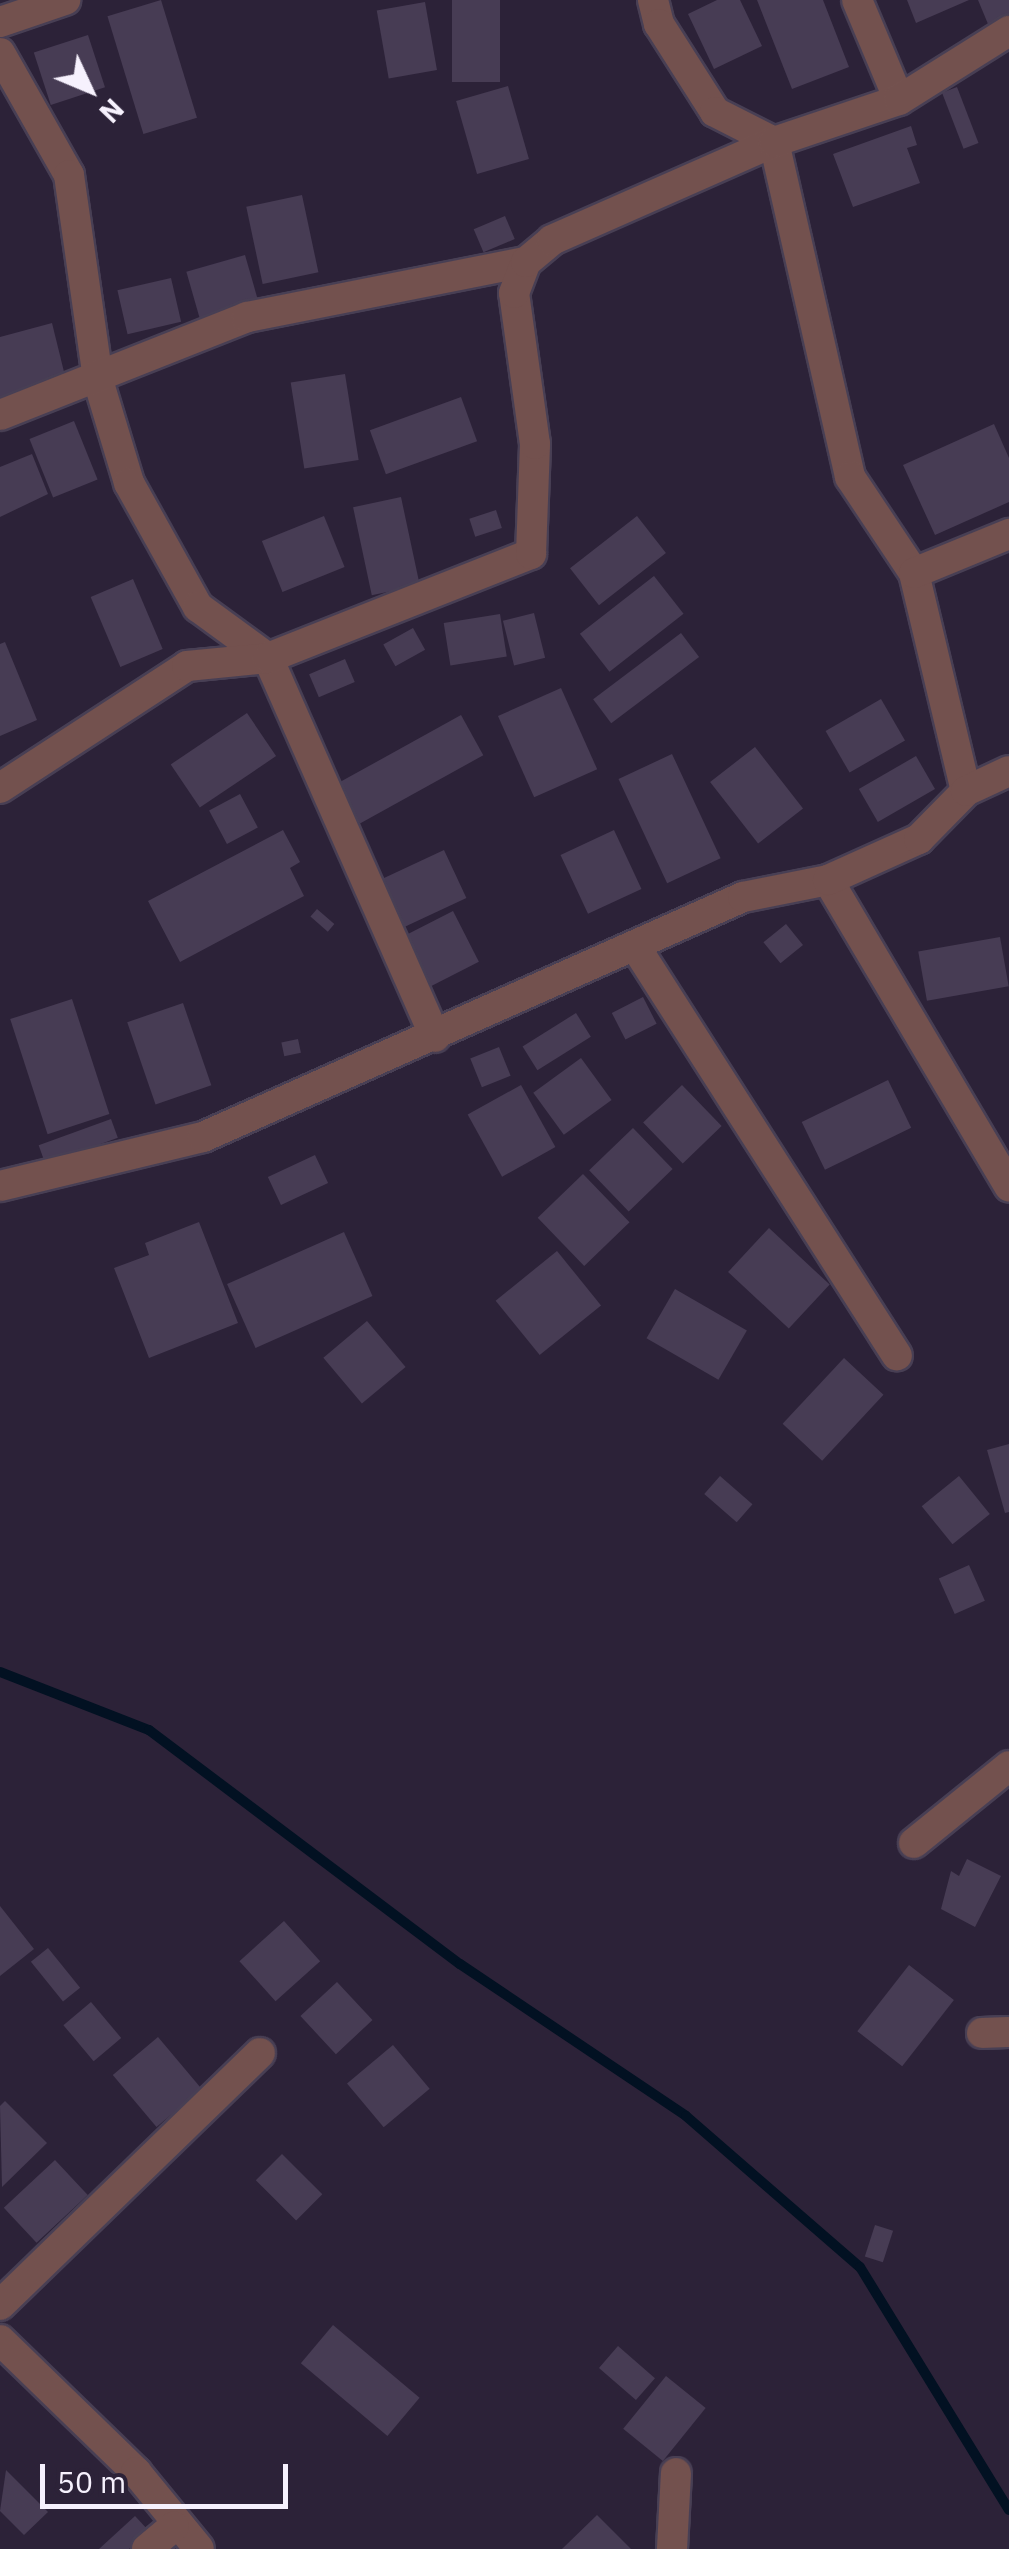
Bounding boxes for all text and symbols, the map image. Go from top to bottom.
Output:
north arrow [40,40,140,140]
text: N [92,91,132,131]
scale bar [45,2444,292,2506]
text: 50 m [57,2462,126,2501]

